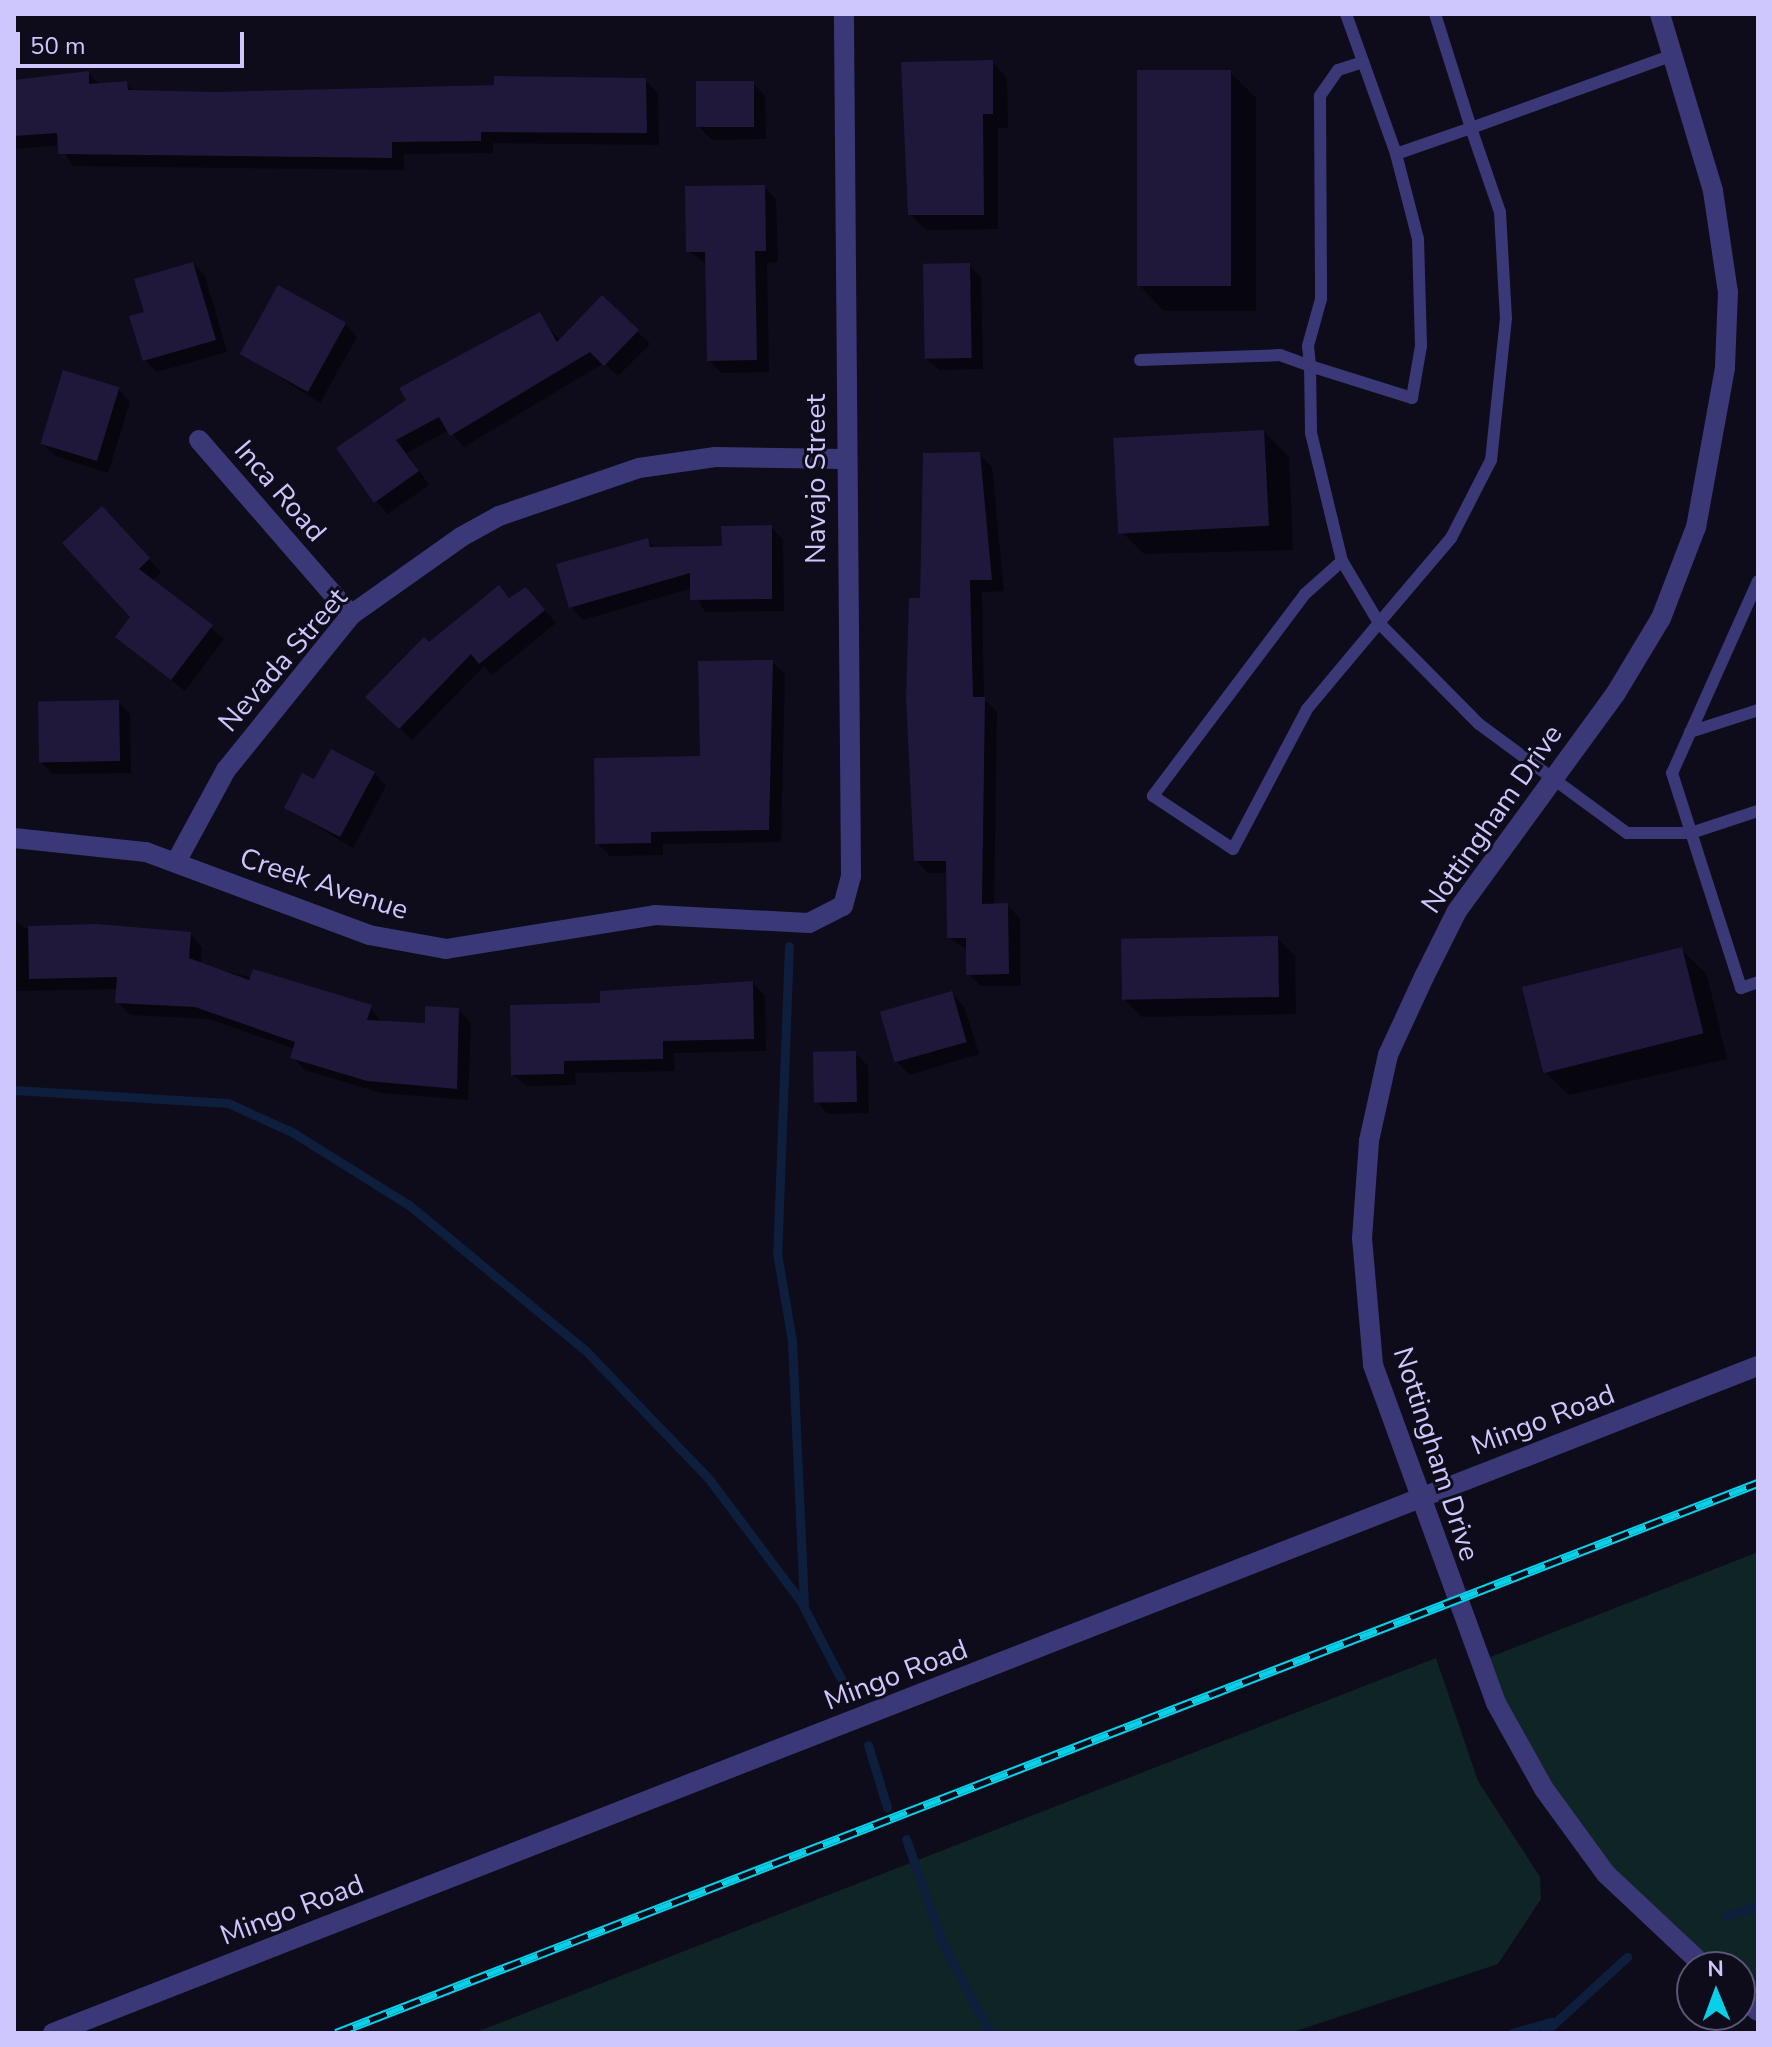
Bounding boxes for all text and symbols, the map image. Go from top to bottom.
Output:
scale bar [20,16,248,66]
text: 50 m [30,30,86,62]
street label: Navajo Street [799,394,833,564]
street label: Inca Road [227,434,333,548]
street label: Nevada Street [212,581,354,739]
street label: Nottingham Drive [1414,718,1570,920]
street label: Creek Avenue [236,841,412,927]
street label: Nottingham Drive [1386,1343,1486,1565]
street label: Mingo Road [1467,1377,1619,1463]
street label: Mingo Road [820,1632,972,1718]
street label: Mingo Road [216,1867,368,1953]
north arrow [1676,1951,1756,2031]
text: N [1707,1954,1724,1984]

